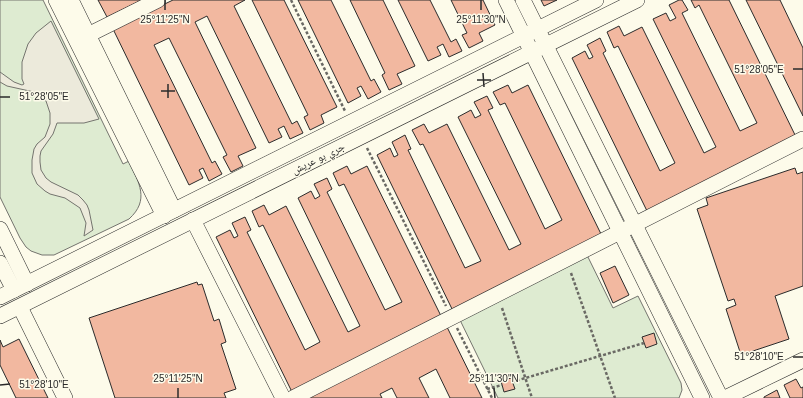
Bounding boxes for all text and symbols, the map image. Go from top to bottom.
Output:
text: 25°11'25"N [140,14,190,25]
text: 25°11'30"N [456,14,506,25]
text: 51°28'05"E [734,64,784,75]
text: 51°28'05"E [19,91,69,102]
street label: جري بو عريش [290,140,348,179]
text: 51°28'10"E [734,351,784,362]
text: 25°11'25"N [153,373,203,384]
text: 25°11'30"N [469,373,519,384]
text: 51°28'10"E [19,379,69,390]

